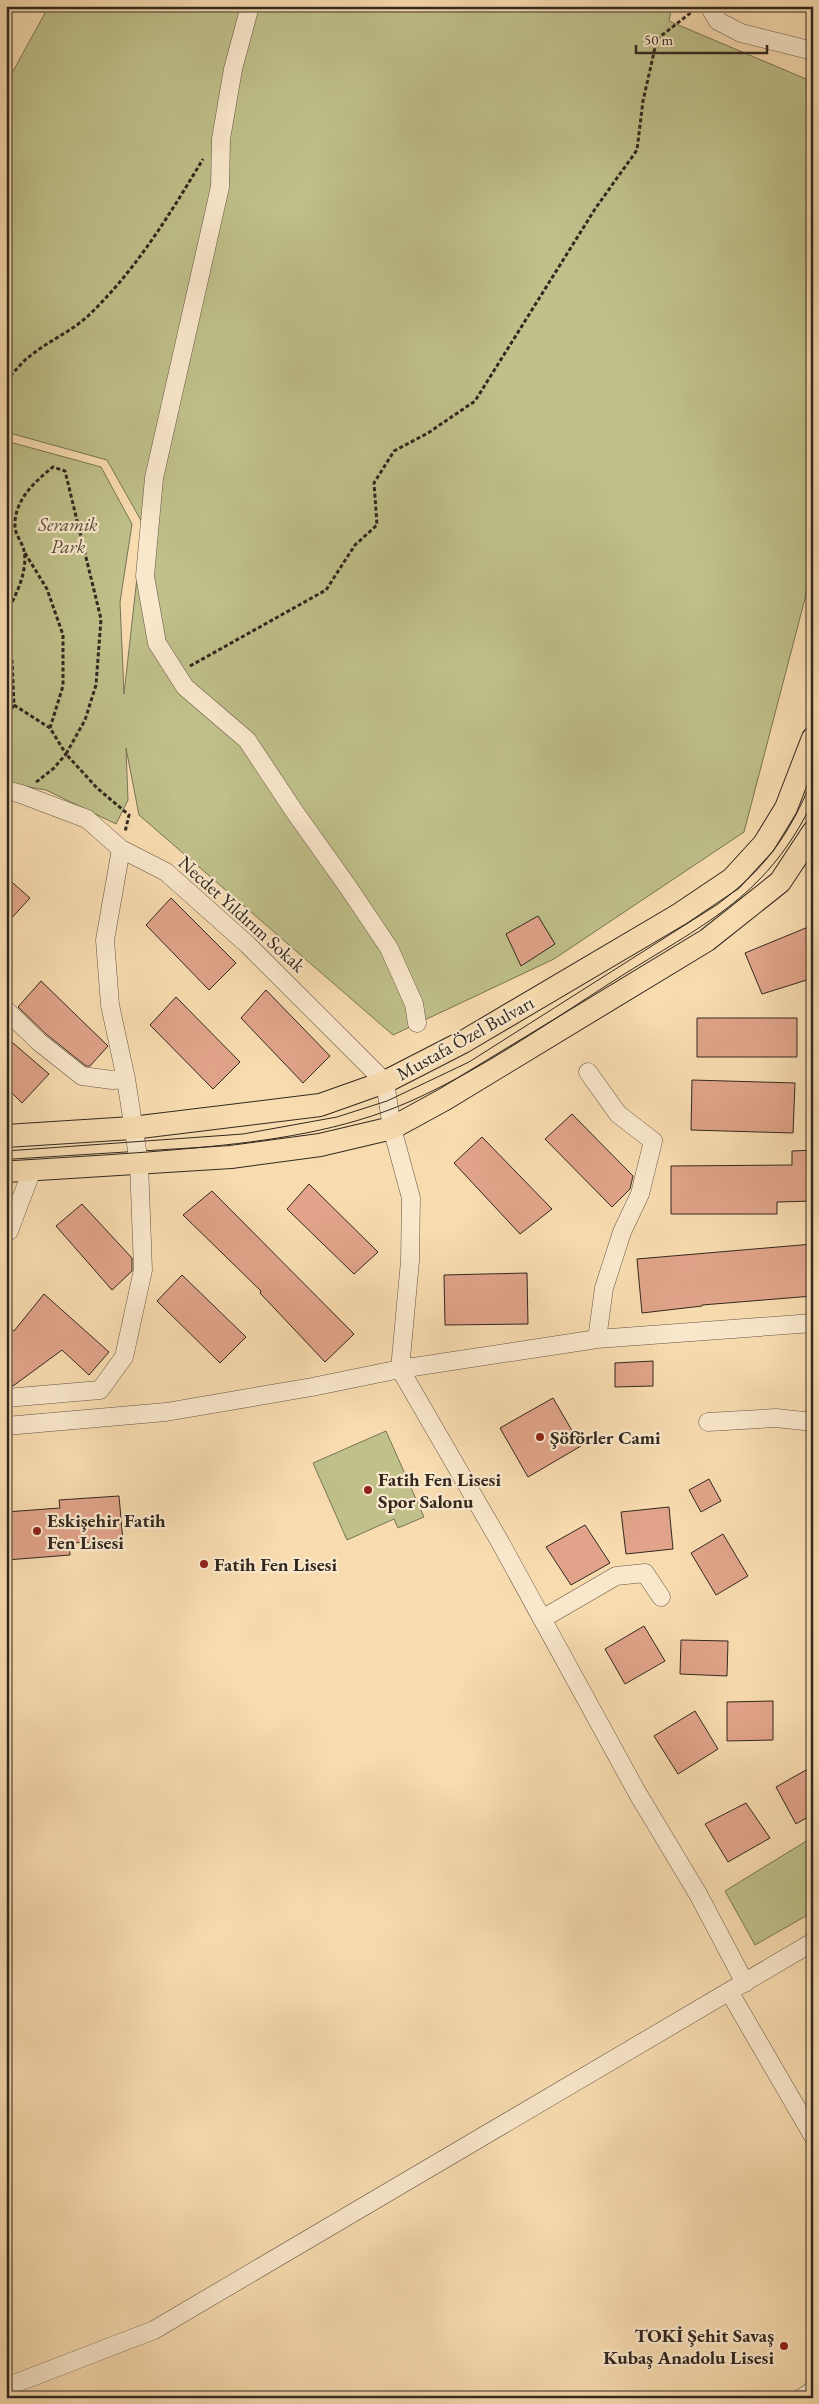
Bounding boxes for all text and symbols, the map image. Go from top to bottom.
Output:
scale bar [636,22,768,54]
text: 50 m [644,30,673,49]
park label: Seramik Park [37,512,98,559]
street label: Necdet Yıldırım Sokak [173,850,312,979]
street label: Mustafa Özel Bulvarı [392,990,539,1086]
place label: Şöförler Cami [550,1425,661,1450]
marker: Şöförler Cami [534,1431,546,1443]
place label: Fatih Fen Lisesi Spor Salonu [378,1467,501,1514]
marker: Fatih Fen Lisesi Spor Salonu [362,1484,374,1496]
place label: Eskişehir Fatih Fen Lisesi [47,1508,166,1555]
marker: Eskişehir Fatih Fen Lisesi [31,1525,43,1537]
place label: Fatih Fen Lisesi [214,1552,337,1577]
marker: Fatih Fen Lisesi [198,1558,210,1570]
place label: TOKİ Şehit Savaş Kubaş Anadolu Lisesi [603,2323,774,2370]
marker: TOKİ Şehit Savaş Kubaş Anadolu Lisesi [778,2340,790,2352]

